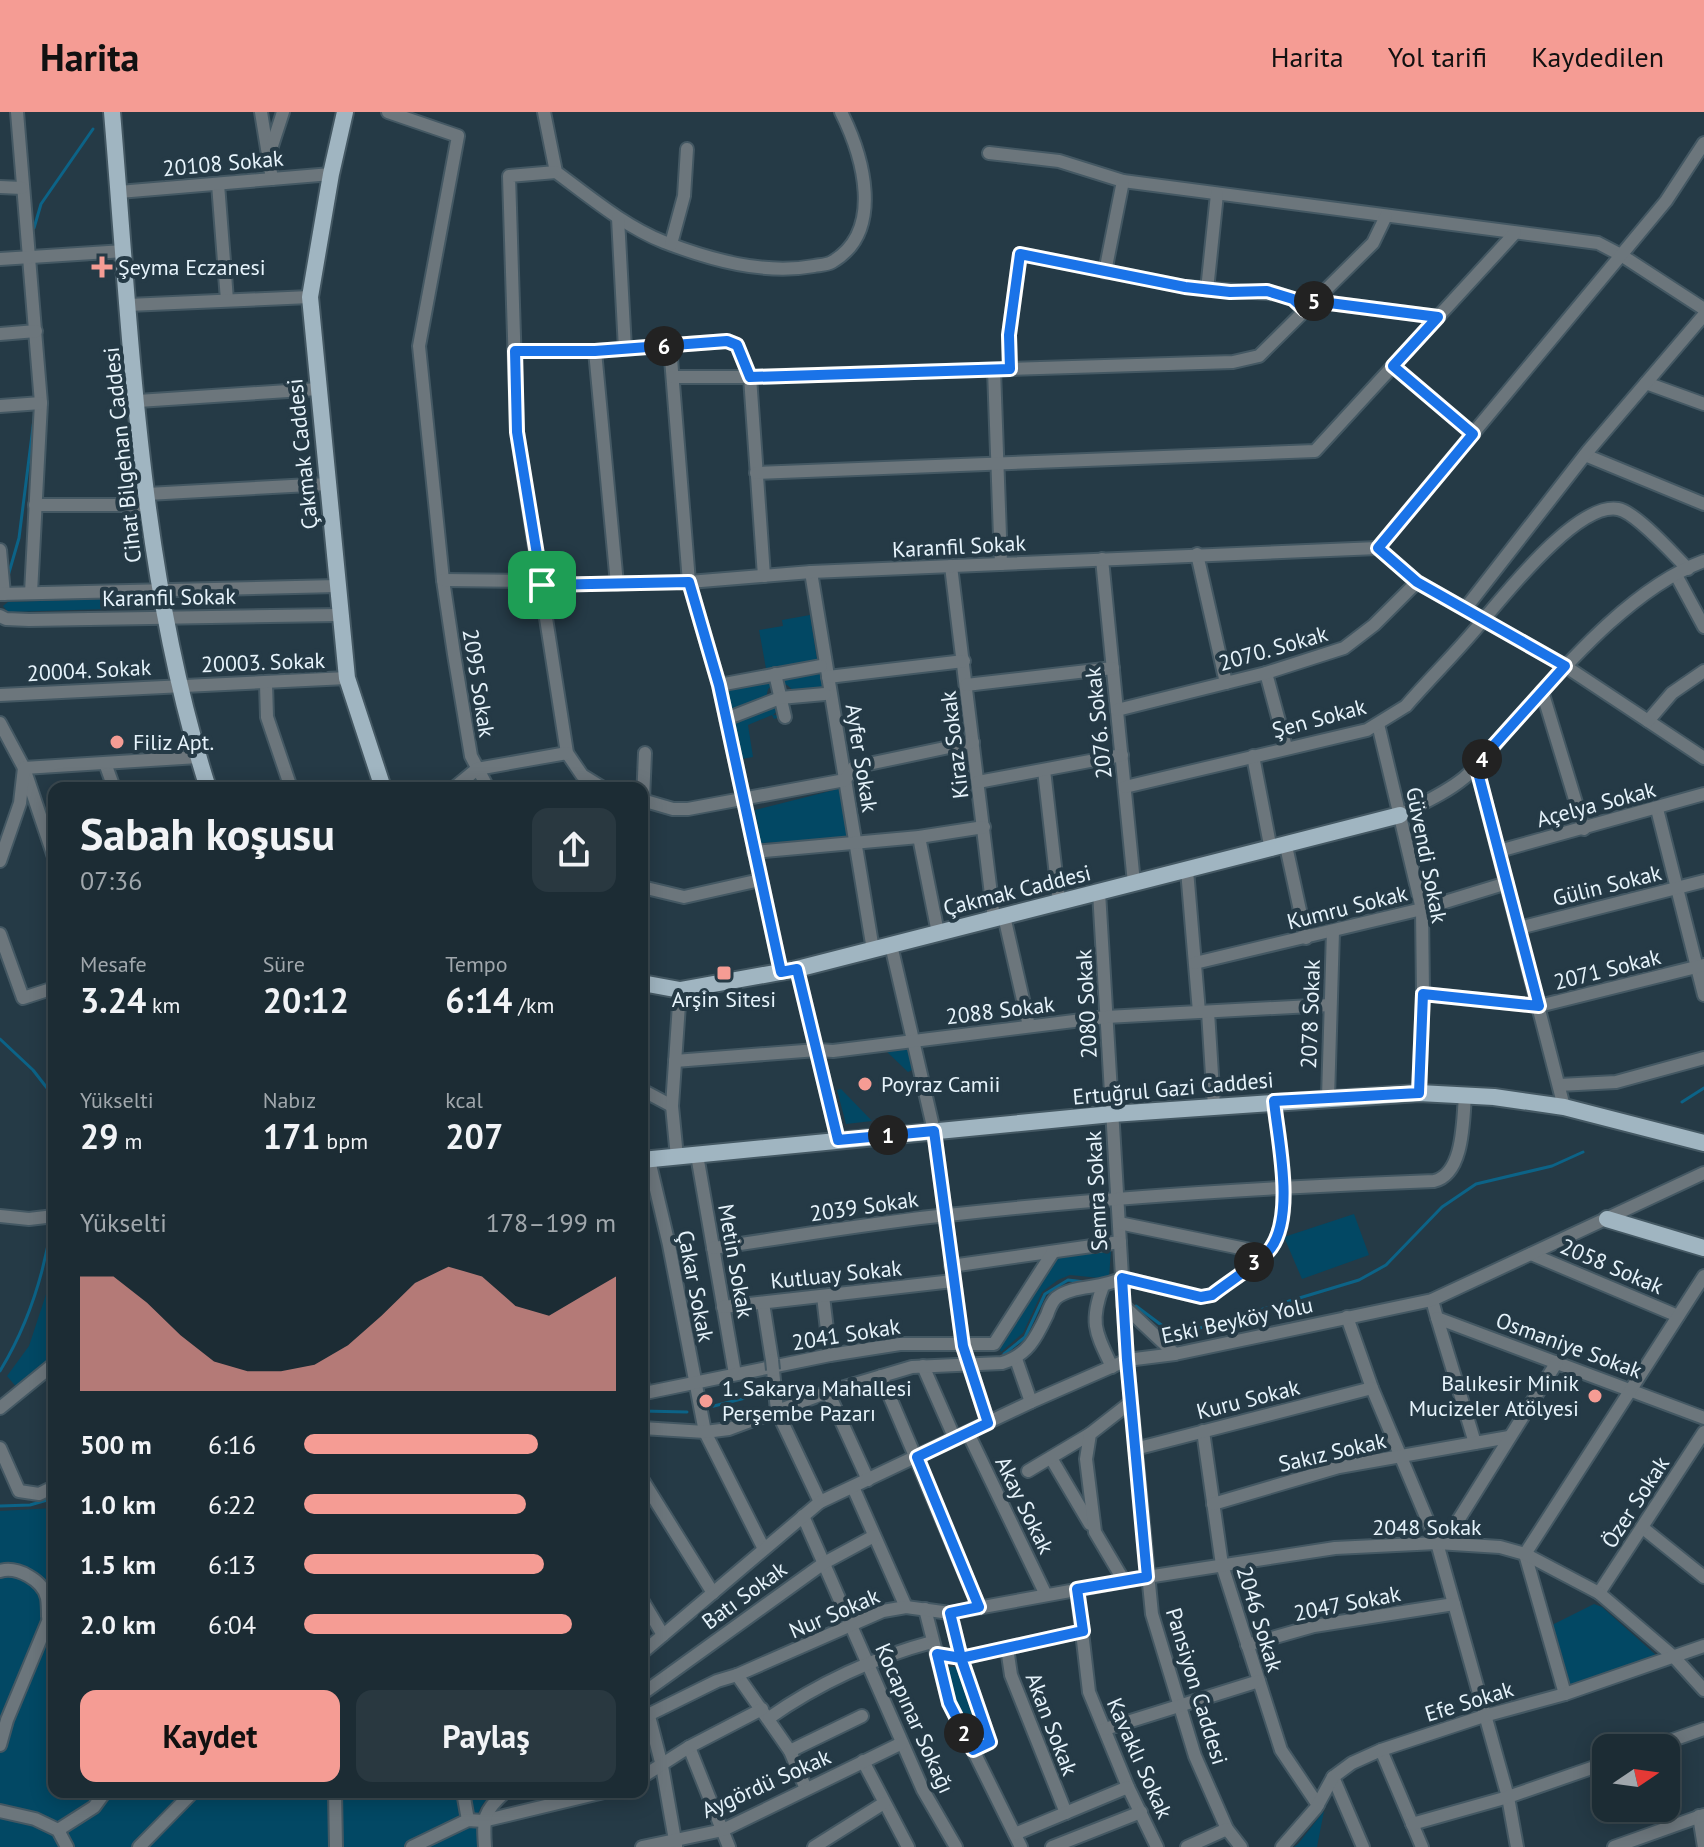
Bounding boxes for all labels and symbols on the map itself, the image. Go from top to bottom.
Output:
street label: 20108 Sokak [161,144,285,182]
place label: Şeyma Eczanesi [118,253,266,281]
marker: Şeyma Eczanesi [93,258,111,276]
pin: 5 [1294,281,1334,321]
pin: 6 [644,326,684,366]
street label: Cihat Bilgehan Caddesi [97,346,147,564]
street label: Çakmak Caddesi [280,377,324,531]
street label: Karanfil Sokak [891,528,1027,563]
pin [508,551,576,619]
street label: Karanfil Sokak [102,582,237,612]
street label: 2070. Sokak [1215,619,1331,677]
street label: 2095 Sokak [457,627,501,740]
street label: 20003. Sokak [200,646,326,678]
street label: 20004. Sokak [26,653,152,687]
street label: 2076. Sokak [1078,665,1118,780]
street label: Kiraz Sokak [933,689,974,800]
street label: Şen Sokak [1269,692,1370,744]
street label: Ayfer Sokak [840,702,884,815]
place label: Filiz Apt. [133,728,214,756]
marker: Filiz Apt. [108,733,126,751]
pin: 4 [1462,739,1502,779]
street label: Açelya Sokak [1533,775,1659,833]
street label: Güvendi Sokak [1400,785,1454,926]
street label: Çakmak Caddesi [940,858,1094,922]
street label: Gülin Sokak [1550,858,1665,912]
street label: Kumru Sokak [1284,878,1411,935]
street label: 2071 Sokak [1551,942,1664,996]
street label: 2080 Sokak [1069,948,1103,1059]
street label: 2078 Sokak [1294,958,1326,1069]
marker: Arşin Sitesi [715,964,733,982]
place label: Arşin Sitesi [672,985,776,1013]
street label: 2088 Sokak [944,989,1056,1031]
street label: Ertuğrul Gazi Caddesi [1071,1065,1275,1111]
place label: Poyraz Camii [881,1070,1000,1098]
marker: Poyraz Camii [856,1075,874,1093]
pin: 1 [868,1115,908,1155]
street label: Semra Sokak [1079,1130,1113,1252]
street label: 2039 Sokak [808,1184,921,1227]
street label: Metin Sokak [712,1202,760,1321]
street label: Çakar Sokak [671,1228,721,1345]
street label: 2058 Sokak [1556,1232,1668,1300]
pin: 3 [1234,1242,1274,1282]
street label: Kutluay Sokak [769,1253,904,1295]
street label: Eski Beyköy Yolu [1159,1290,1315,1350]
street label: Osmaniye Sokak [1492,1306,1646,1385]
street label: 2041 Sokak [790,1312,903,1356]
place label: Balıkesir Minik Mucizeler Atölyesi [1409,1369,1579,1422]
street label: Kuru Sokak [1194,1373,1303,1425]
place label: 1. Sakarya Mahallesi Perşembe Pazarı [722,1374,912,1427]
marker: Balıkesir Minik Mucizeler Atölyesi [1586,1387,1604,1405]
marker: 1. Sakarya Mahallesi Perşembe Pazarı [697,1392,715,1410]
street label: Sakız Sokak [1275,1426,1389,1478]
street label: Özer Sokak [1595,1450,1675,1553]
street label: Akay Sokak [989,1452,1061,1559]
street label: 2048 Sokak [1372,1513,1482,1541]
street label: Batı Sokak [696,1554,792,1635]
street label: 2046 Sokak [1231,1563,1290,1676]
street label: 2047 Sokak [1291,1579,1403,1627]
street label: Nur Sokak [785,1581,884,1645]
street label: Pansiyon Caddesi [1160,1604,1234,1768]
street label: Kocapınar Sokağı [869,1638,961,1798]
street label: Akan Sokak [1020,1669,1085,1780]
street label: Efe Sokak [1421,1674,1517,1728]
street label: Kavaklı Sokak [1101,1693,1179,1823]
pin: 2 [944,1713,984,1753]
north arrow [1592,1734,1680,1822]
street label: Aygördü Sokak [697,1742,835,1824]

